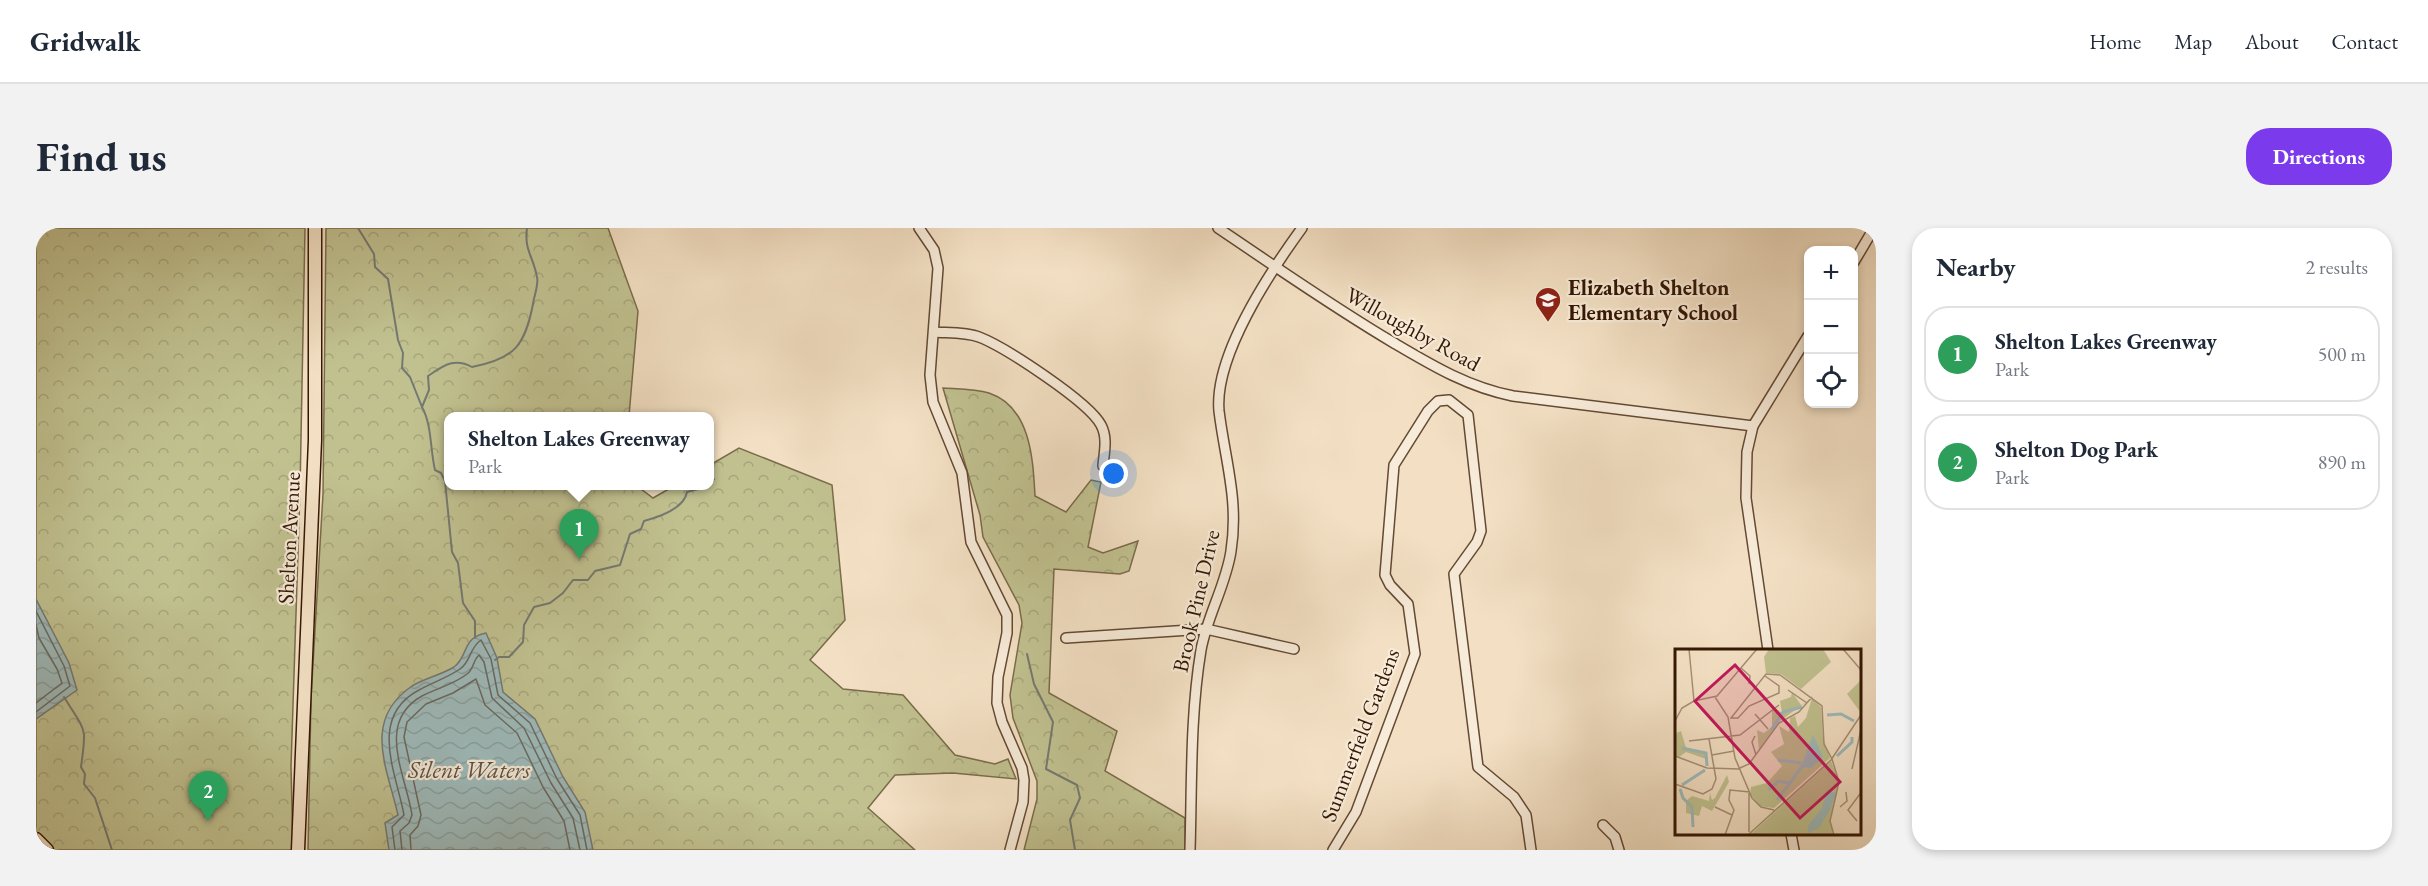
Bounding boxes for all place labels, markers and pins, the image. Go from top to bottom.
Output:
place label: Elizabeth Shelton Elementary School [1568,273,1738,327]
school or university icon: Elizabeth Shelton Elementary School [1533,285,1563,323]
pin: 1 [560,510,598,559]
pin: 2 [188,772,228,821]

